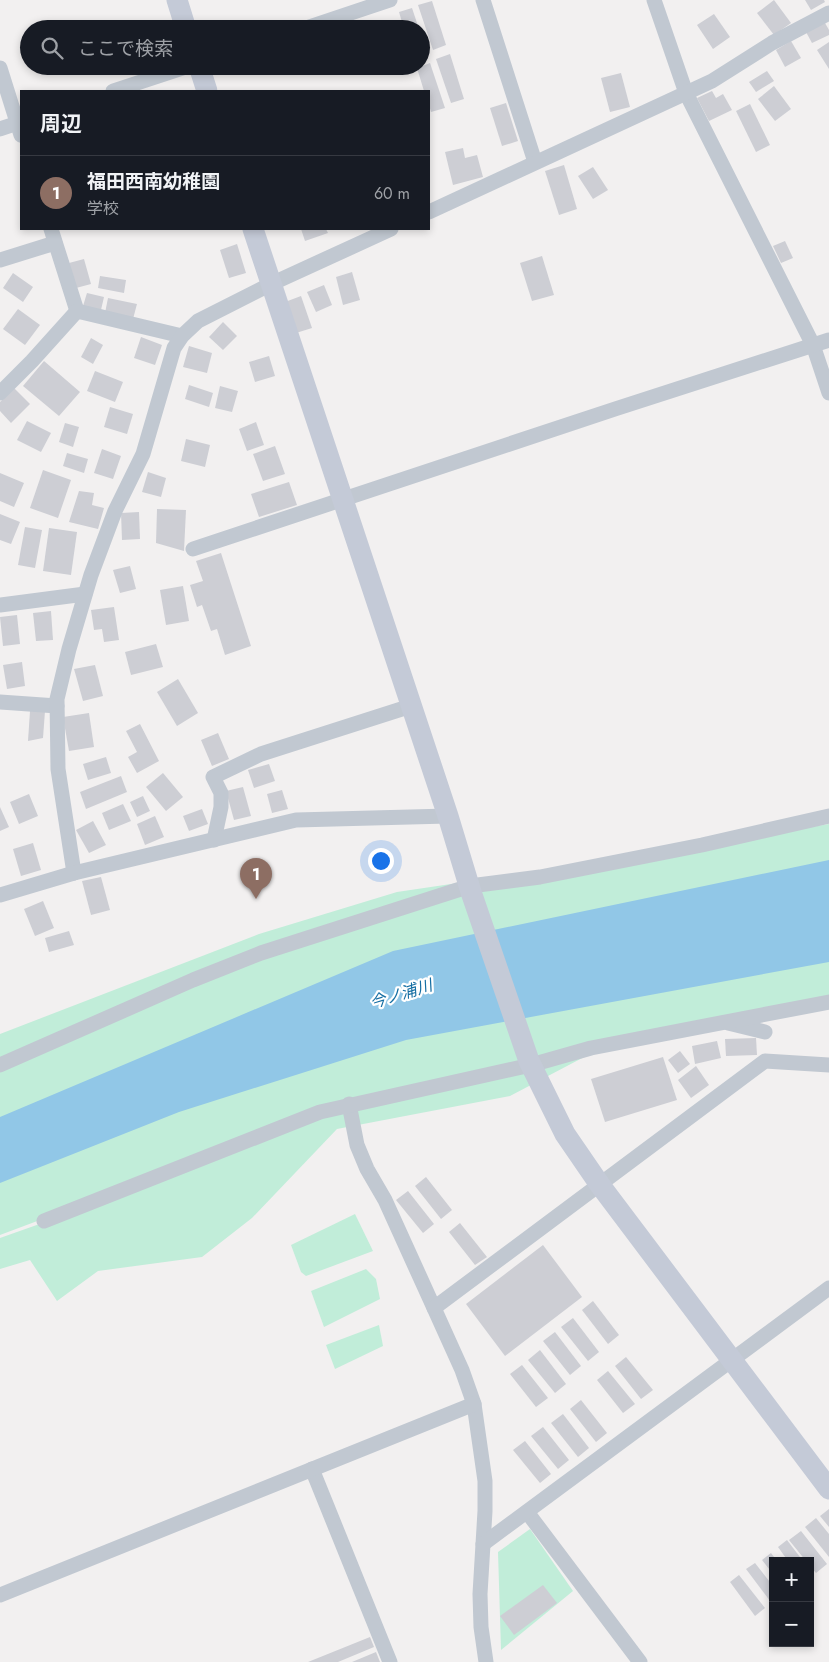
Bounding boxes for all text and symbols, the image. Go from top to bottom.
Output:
search box [20,20,430,75]
icon: search [38,34,66,62]
text: ここで検索 [78,35,173,62]
text: 周辺 [40,109,82,139]
text: 福田西南幼稚園 [87,168,220,195]
text: 1 [52,182,60,205]
text: 60 m [374,182,410,205]
text: 学校 [87,197,119,220]
your location [368,848,394,874]
pin: 1 [240,858,272,899]
water label: 今ノ浦川 [367,973,437,1014]
map controls [769,1557,814,1647]
button: + [769,1557,814,1602]
button: − [769,1602,814,1647]

